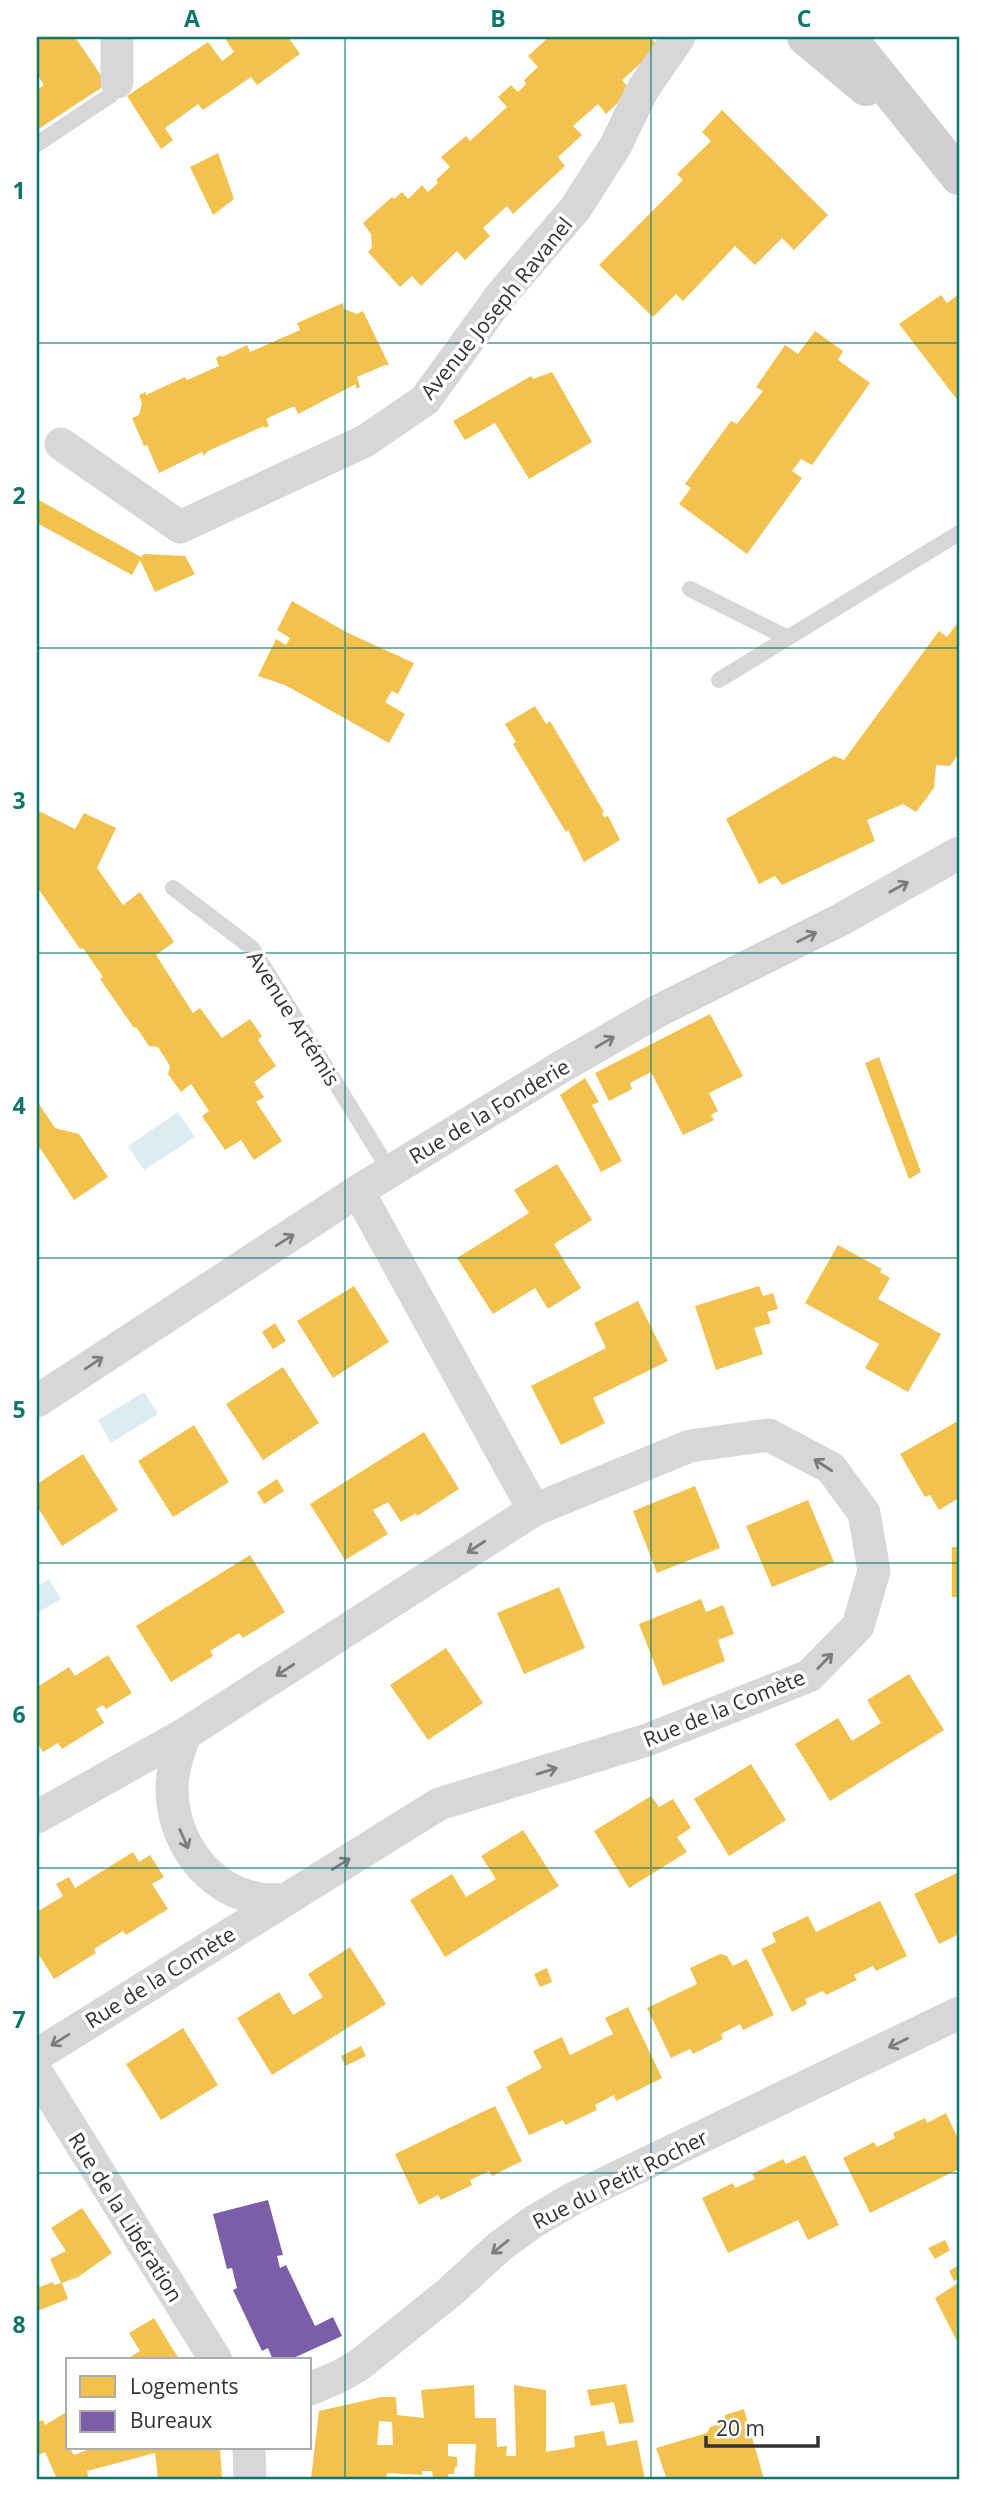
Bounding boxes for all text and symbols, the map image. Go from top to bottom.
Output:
text: A [184,2,200,34]
text: B [490,2,506,34]
text: C [797,2,811,34]
text: 1 [12,174,26,206]
street label: Avenue Joseph Ravanel [414,211,578,405]
text: 2 [12,479,26,511]
text: 3 [12,784,26,816]
one-way arrow [889,879,909,893]
one-way arrow [796,929,817,943]
street label: Avenue Artémis [241,945,347,1091]
one-way arrow [594,1035,615,1048]
street label: Rue de la Fonderie [404,1052,574,1170]
text: 4 [12,1089,26,1121]
one-way arrow [275,1232,294,1247]
one-way arrow [84,1356,103,1370]
text: 5 [12,1393,26,1425]
one-way arrow [814,1458,834,1472]
one-way arrow [467,1540,487,1554]
one-way arrow [816,1652,833,1669]
one-way arrow [276,1662,295,1677]
street label: Rue de la Comète [639,1663,809,1753]
text: 6 [12,1698,26,1730]
one-way arrow [536,1763,558,1776]
one-way arrow [178,1828,191,1849]
one-way arrow [331,1857,351,1871]
street label: Rue de la Comète [80,1920,240,2034]
text: 7 [12,2003,26,2035]
one-way arrow [50,2034,70,2048]
one-way arrow [888,2036,909,2050]
street label: Rue du Petit Rocher [528,2122,713,2235]
street label: Rue de la Libération [62,2127,190,2307]
one-way arrow [492,2240,510,2255]
text: 8 [12,2308,26,2340]
legend [66,2358,312,2450]
text: Logements [130,2372,238,2400]
scale bar [706,2404,818,2448]
text: Bureaux [130,2406,212,2434]
text: 20 m [716,2414,765,2442]

